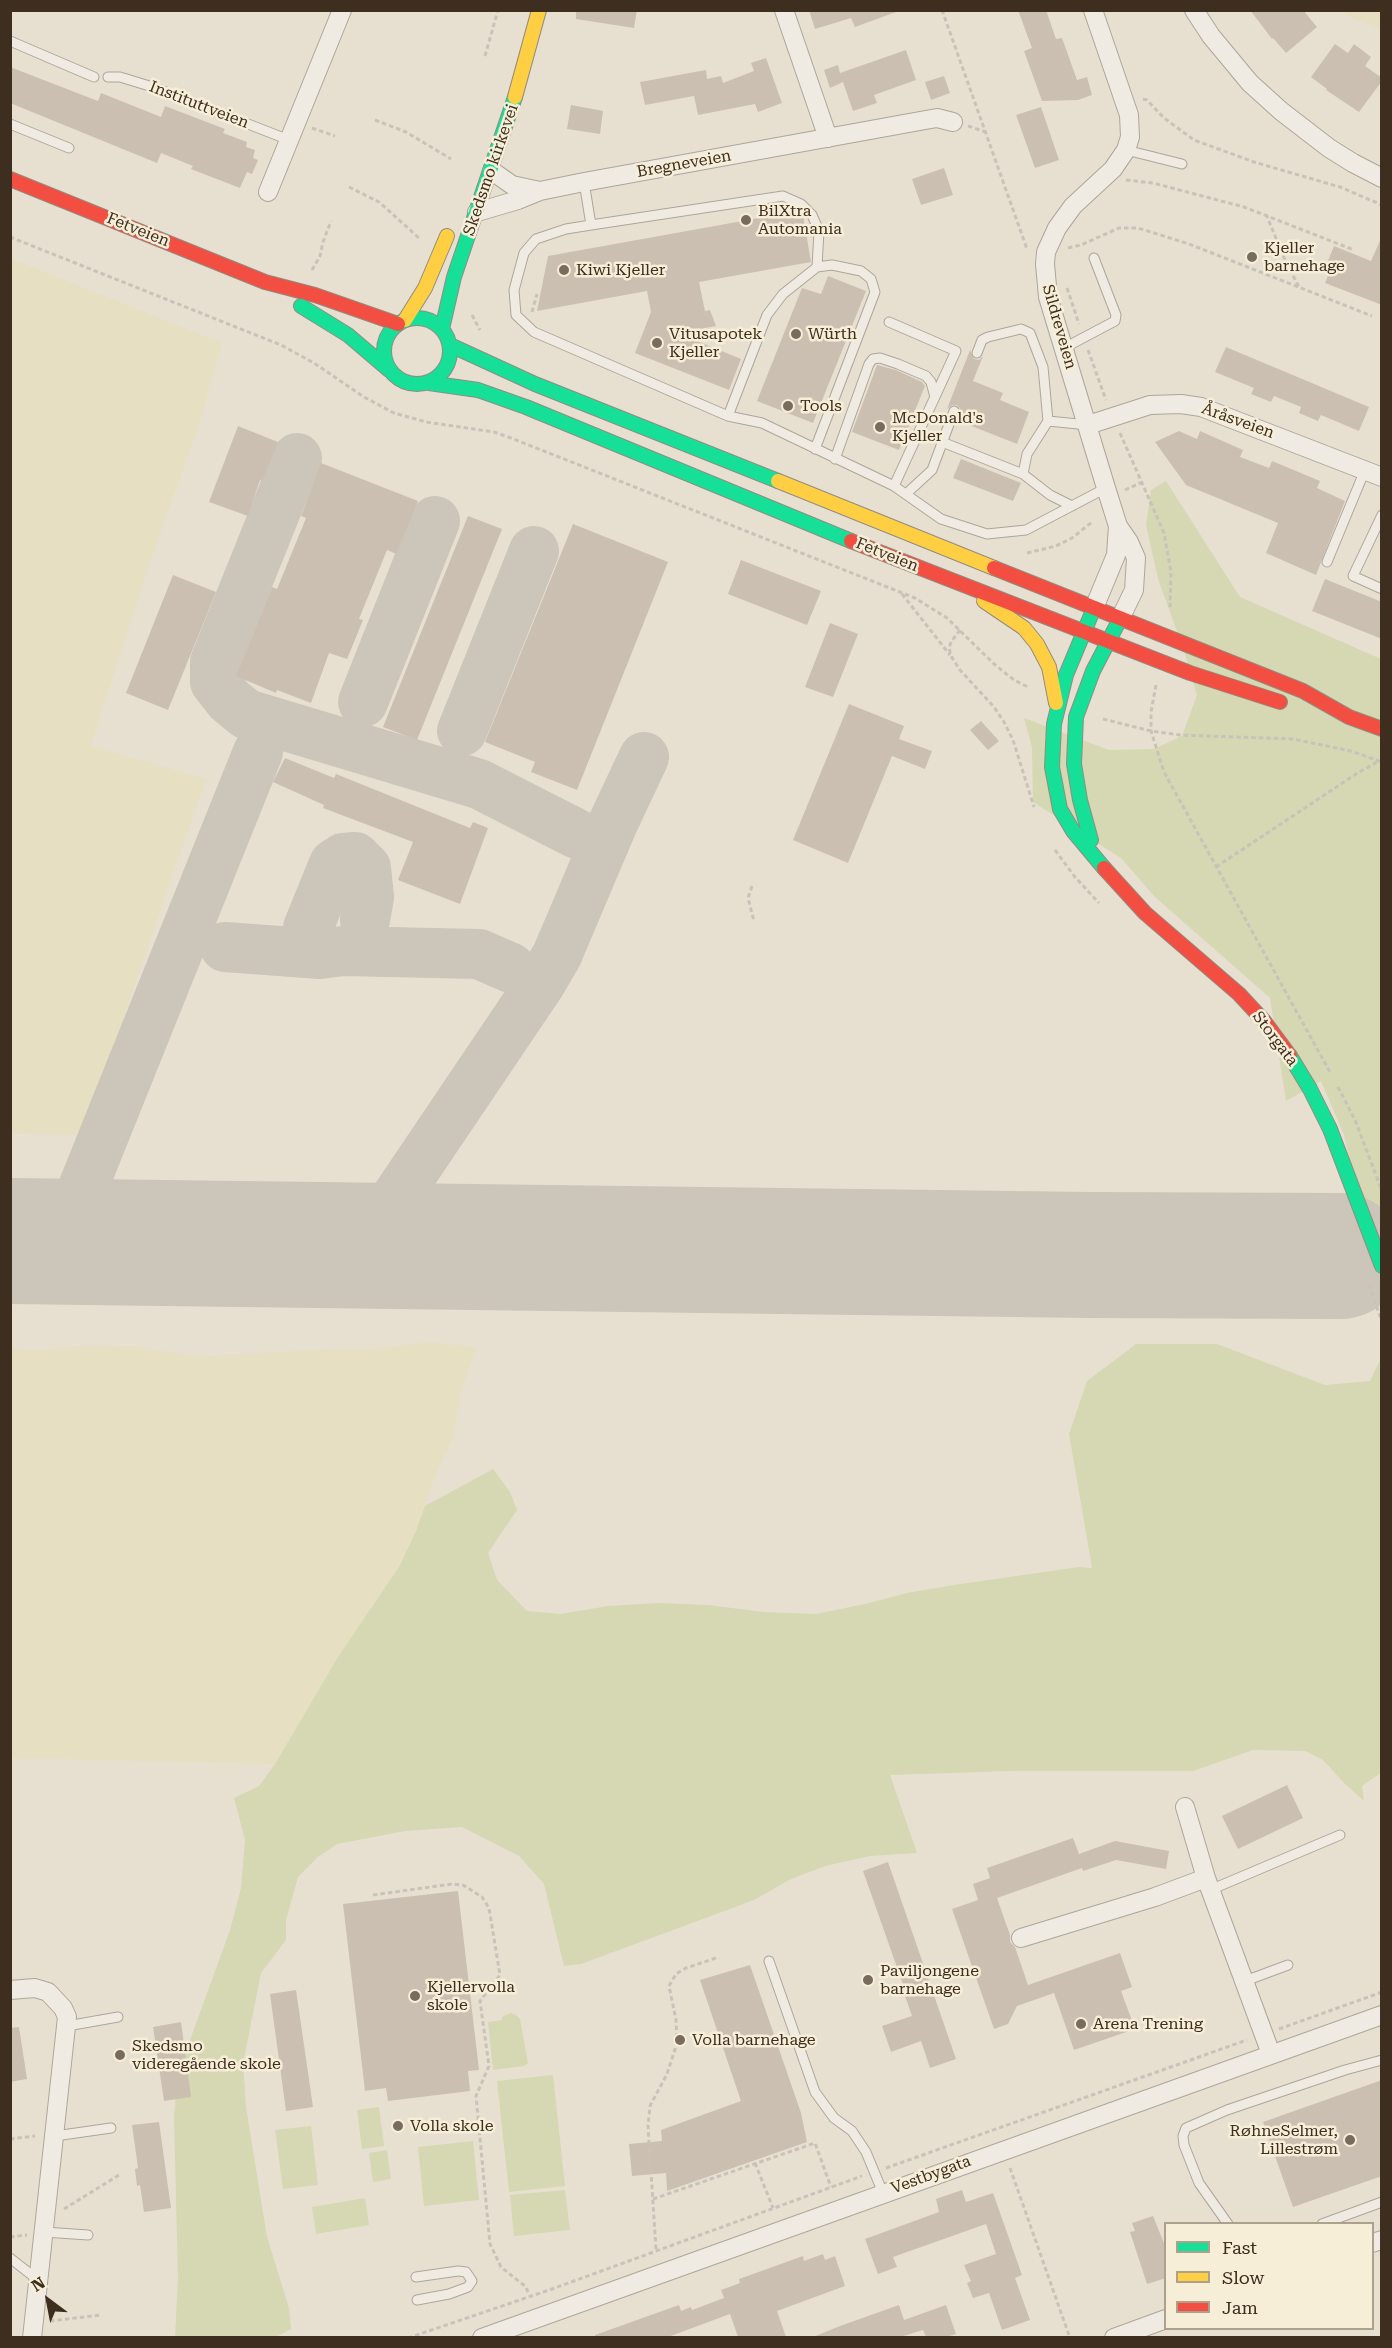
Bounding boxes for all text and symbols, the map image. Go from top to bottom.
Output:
street label: Instituttveien [146,77,252,133]
street label: Skedsmo kirkevei [459,102,523,238]
street label: Bregneveien [635,146,733,182]
place label: BilXtra Automania [758,201,842,239]
street label: Fetveien [104,209,172,251]
marker: BilXtra Automania [739,213,753,227]
place label: Kjeller barnehage [1264,238,1345,276]
marker: Kjeller barnehage [1245,250,1259,264]
place label: Kiwi Kjeller [576,260,665,280]
marker: Kiwi Kjeller [557,263,571,277]
street label: Sildreveien [1038,282,1080,372]
place label: Vitusapotek Kjeller [669,324,762,362]
place label: Würth [808,324,857,344]
marker: Würth [789,327,803,341]
marker: Vitusapotek Kjeller [650,336,664,350]
place label: Tools [800,396,842,416]
marker: Tools [781,399,795,413]
street label: Åråsveien [1199,399,1277,443]
place label: McDonald's Kjeller [892,408,983,446]
marker: McDonald's Kjeller [873,420,887,434]
street label: Fetveien [853,534,921,576]
street label: Storgata [1248,1008,1302,1070]
place label: Paviljongene barnehage [880,1961,979,1999]
marker: Paviljongene barnehage [861,1973,875,1987]
place label: Kjellervolla skole [427,1977,515,2015]
marker: Kjellervolla skole [408,1989,422,2003]
place label: Arena Trening [1093,2014,1203,2034]
marker: Arena Trening [1074,2017,1088,2031]
place label: Volla barnehage [692,2030,816,2050]
marker: Volla barnehage [673,2033,687,2047]
place label: Skedsmo videregående skole [132,2036,281,2074]
marker: Skedsmo videregående skole [113,2048,127,2062]
place label: Volla skole [410,2116,494,2136]
marker: Volla skole [391,2119,405,2133]
place label: RøhneSelmer, Lillestrøm [1229,2121,1338,2159]
marker: RøhneSelmer, Lillestrøm [1343,2133,1357,2147]
street label: Vestbygata [888,2152,974,2198]
legend [1164,2222,1374,2330]
text: Fast [1222,2237,1257,2258]
text: Slow [1222,2267,1264,2288]
north arrow [18,2270,78,2330]
text: N [28,2273,48,2296]
text: Jam [1222,2297,1258,2318]

